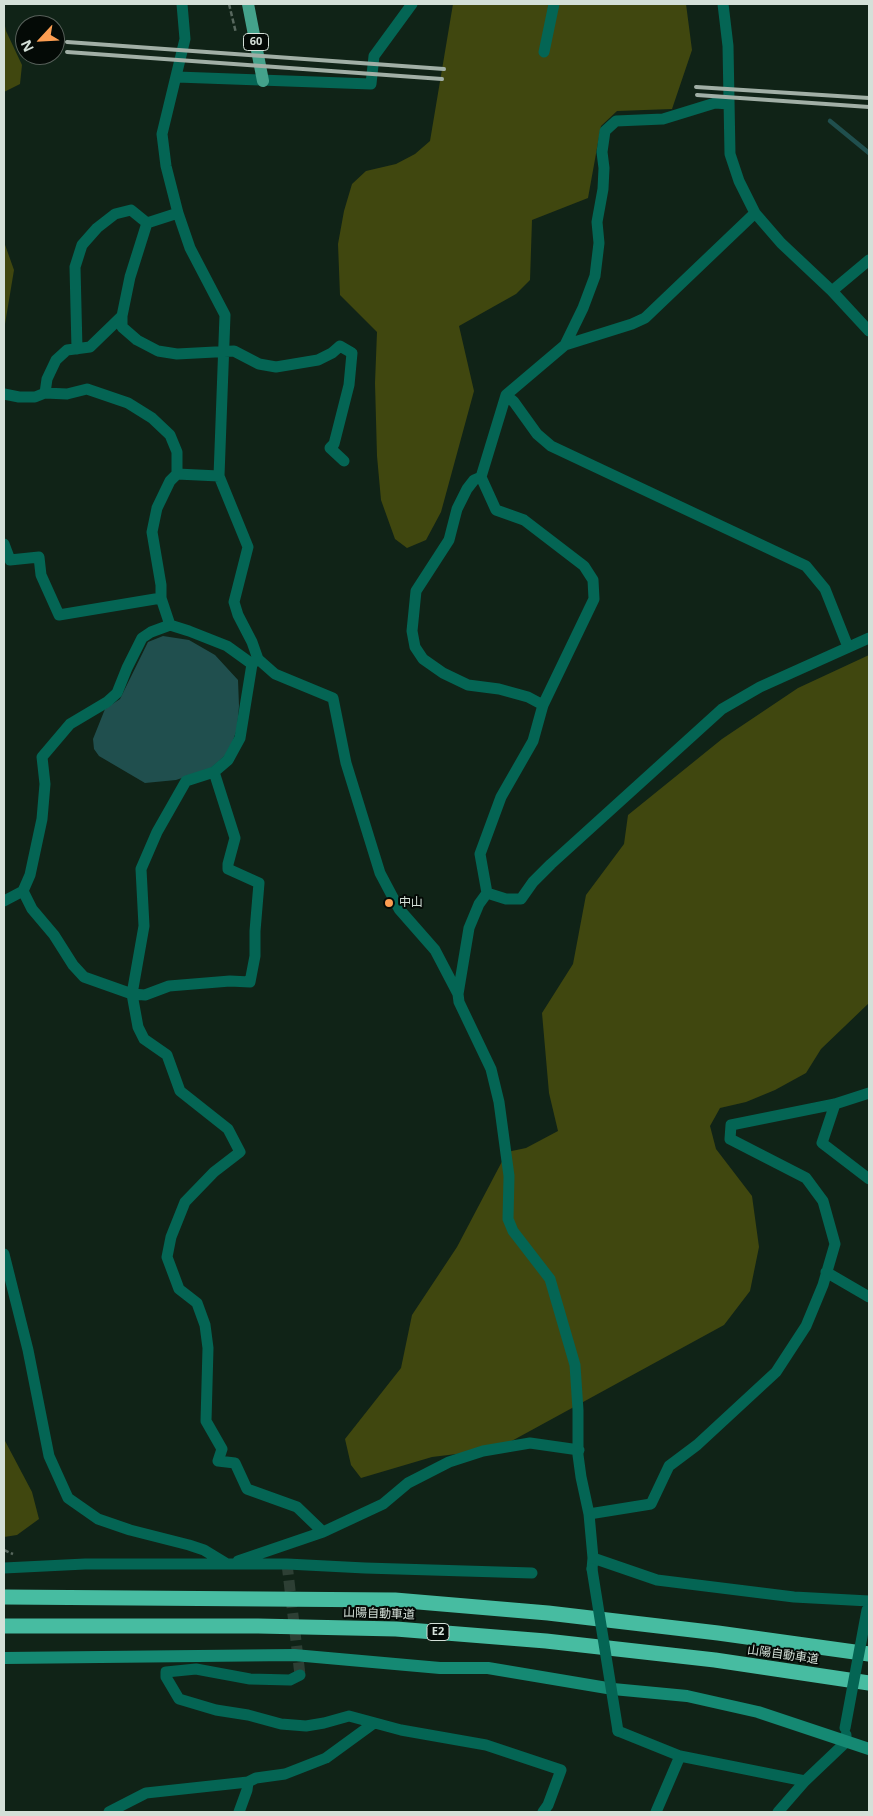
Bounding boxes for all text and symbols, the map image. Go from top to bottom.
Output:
north arrow [15,15,65,65]
road number: 60 [244,34,268,51]
text: N [16,37,38,55]
place label: 中山 [399,896,423,910]
marker: 中山 [383,897,395,909]
street label: 山陽自動車道 [343,1606,415,1622]
road number: E2 [427,1624,449,1640]
street label: 山陽自動車道 [746,1643,820,1667]

